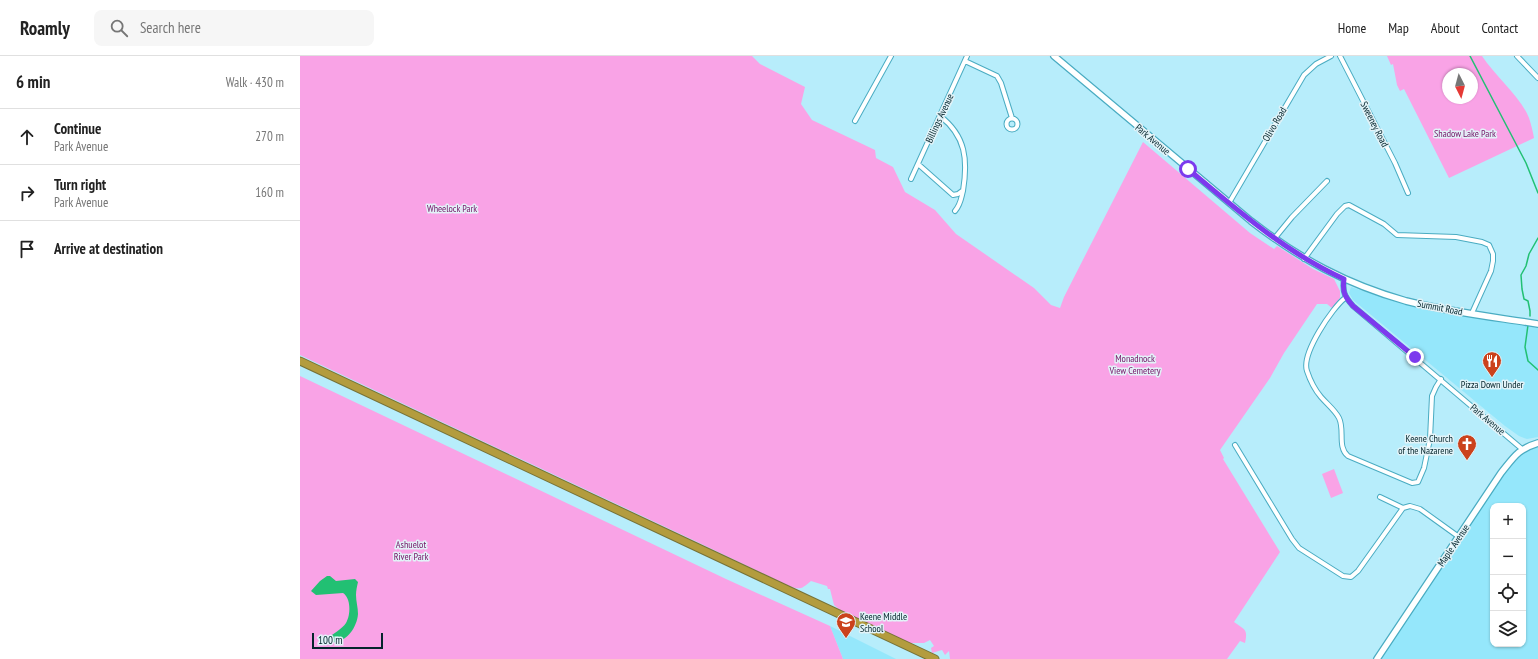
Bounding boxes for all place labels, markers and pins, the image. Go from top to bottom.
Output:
restaurant icon: Pizza Down Under [1481,350,1503,378]
place label: Pizza Down Under [1461,378,1524,391]
place label: Keene Church of the Nazarene [1398,432,1453,457]
church icon: Keene Church of the Nazarene [1456,433,1478,461]
place label: Keene Middle School [860,610,907,635]
school or university icon: Keene Middle School [835,611,857,639]

